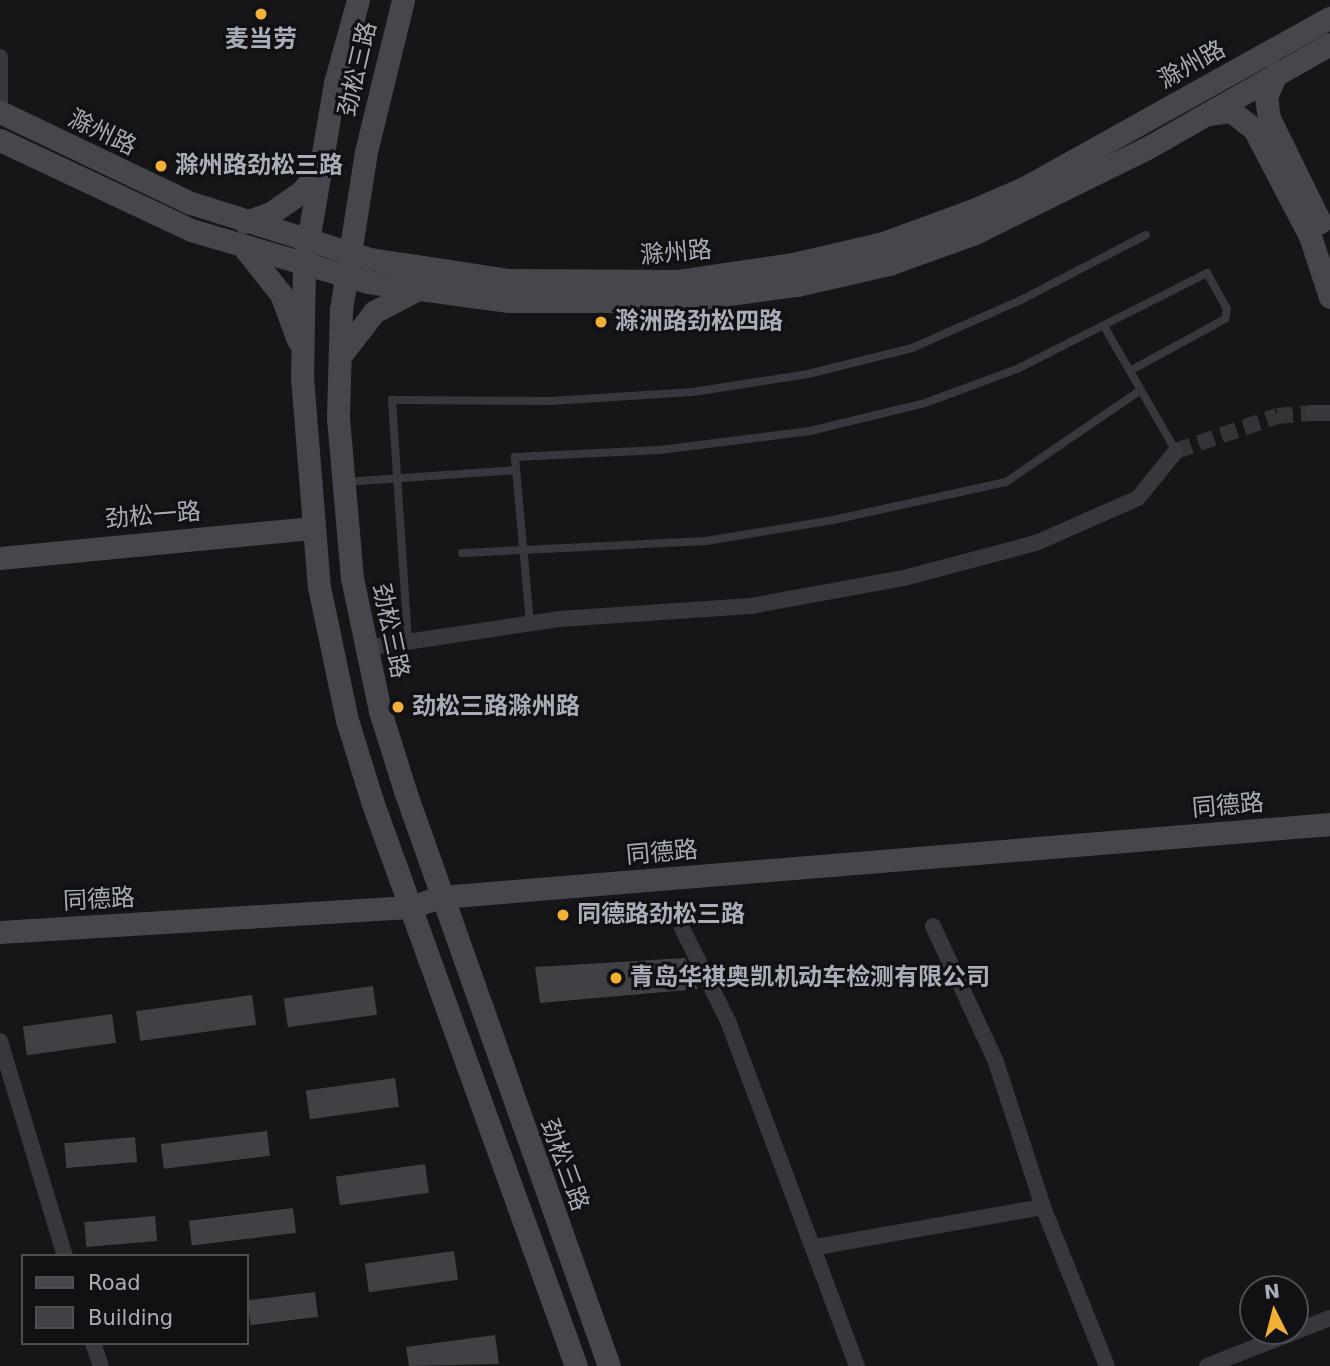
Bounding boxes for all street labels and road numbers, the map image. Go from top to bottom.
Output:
street label: 劲松三路 [333,19,383,119]
street label: 滁州路 [1154,35,1230,95]
street label: 滁州路 [63,104,141,162]
street label: 滁州路 [639,236,713,270]
street label: 劲松一路 [104,497,202,535]
street label: 劲松三路 [366,581,414,681]
street label: 同德路 [1191,789,1265,823]
street label: 同德路 [625,836,699,870]
street label: 同德路 [62,884,136,916]
street label: 劲松三路 [534,1115,594,1215]

